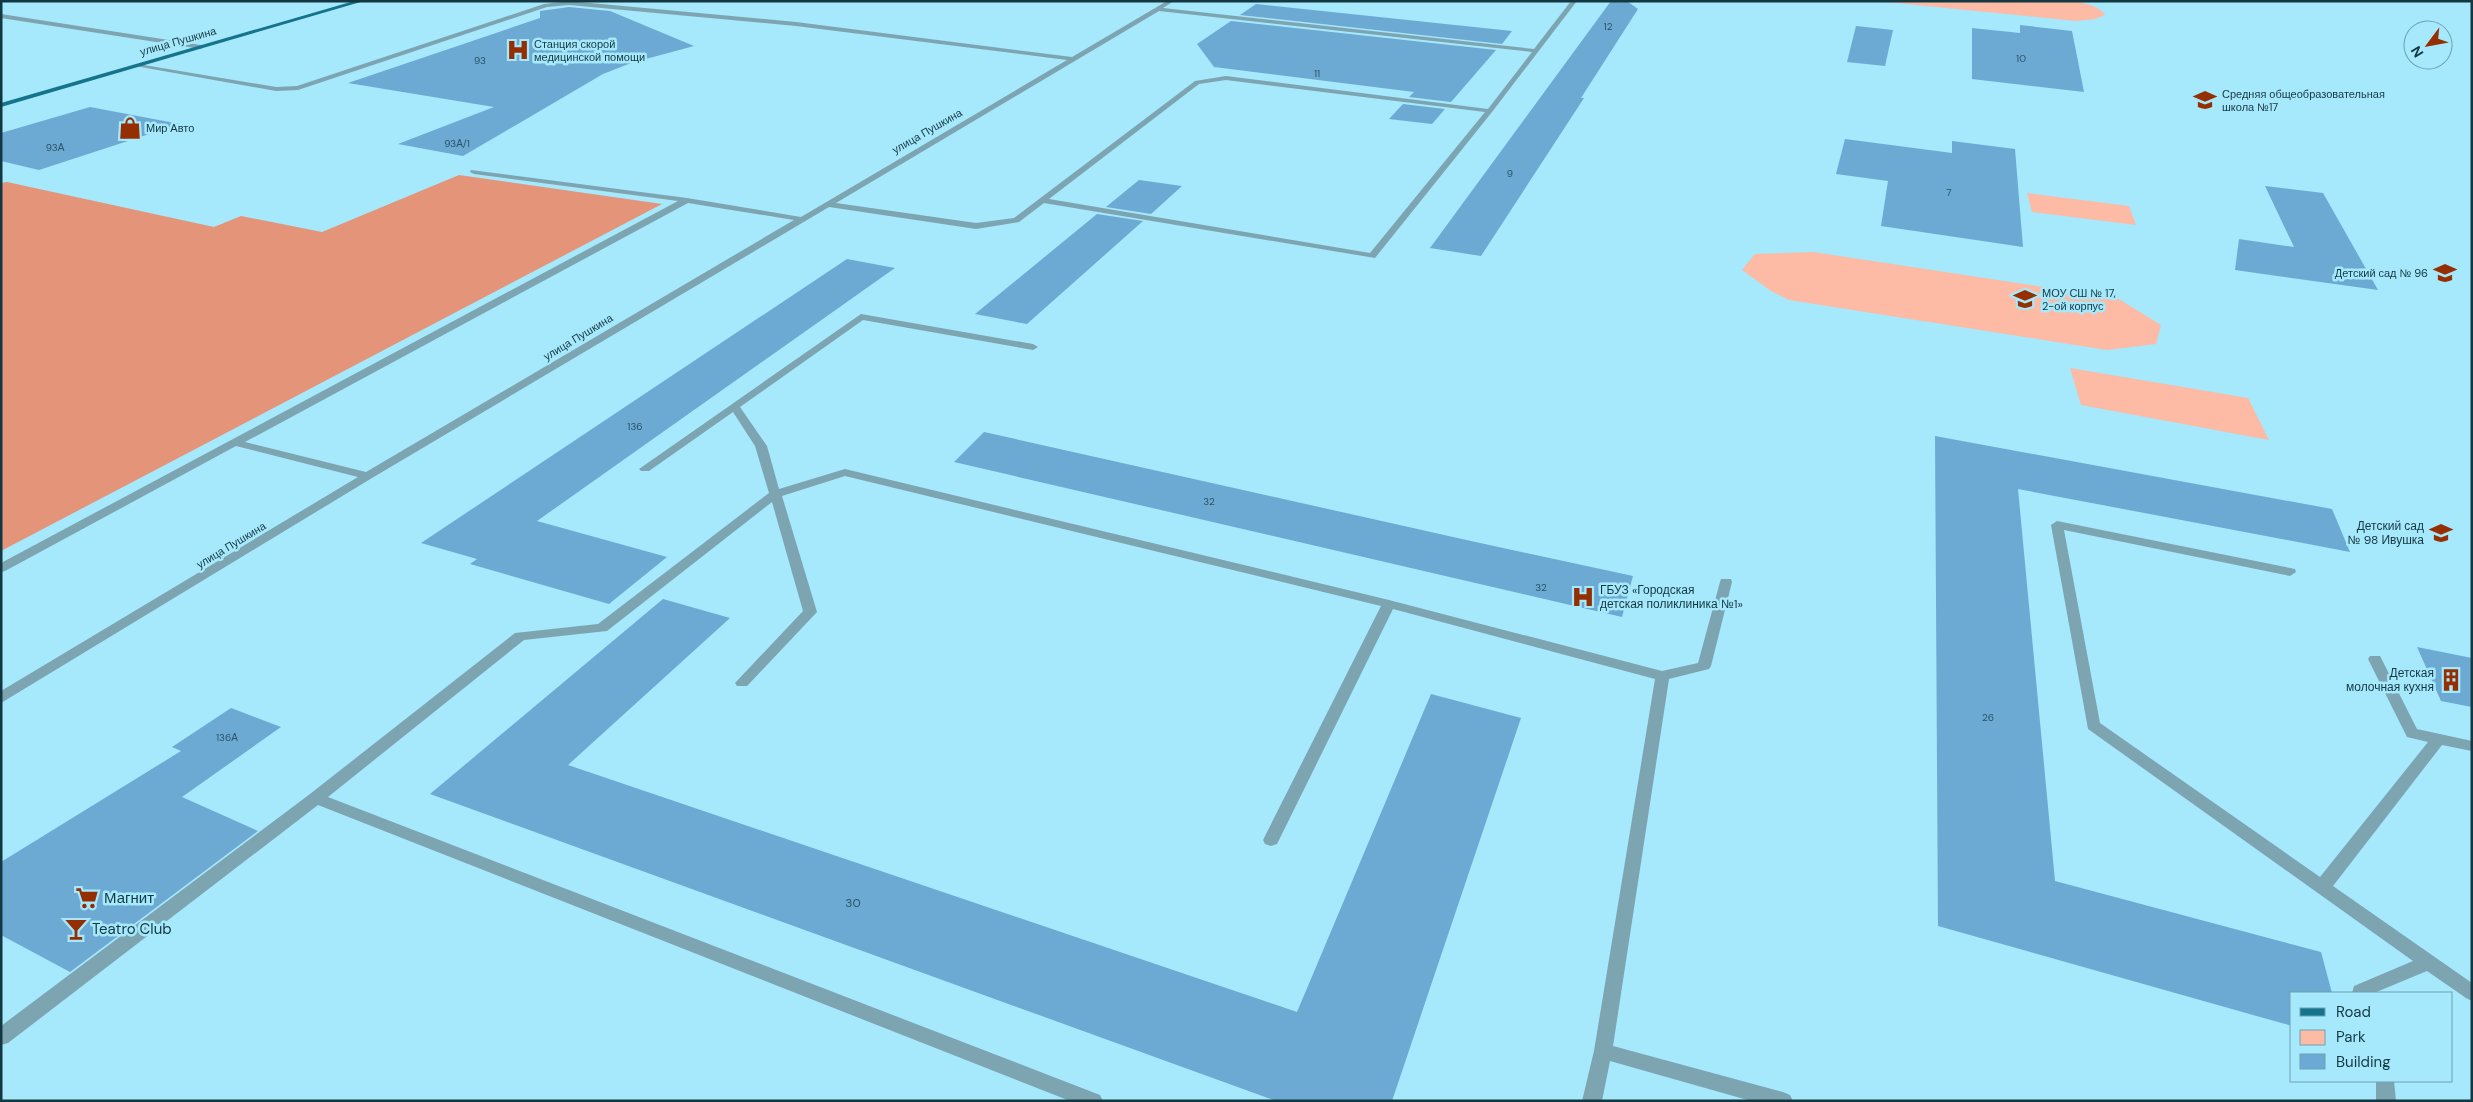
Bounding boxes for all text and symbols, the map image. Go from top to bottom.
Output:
house number: 12 [1604,20,1613,33]
north arrow [2403,20,2453,70]
street label: улица Пушкина [138,23,219,59]
hospital icon: Станция скорой медицинской помощи [505,37,531,63]
place label: Станция скорой медицинской помощи [534,37,645,64]
text: N [2407,43,2427,61]
house number: 10 [2016,52,2026,65]
house number: 93 [474,54,486,67]
house number: 11 [1314,67,1320,80]
school or university icon: Средняя общеобразовательная школа №17 [2192,87,2218,113]
place label: Средняя общеобразовательная школа №17 [2222,87,2385,114]
street label: улица Пушкина [889,105,965,157]
shop icon: Мир Авто [117,115,143,141]
place label: Мир Авто [146,121,194,135]
house number: 93А/1 [444,137,470,150]
house number: 93А [46,141,65,154]
house number: 9 [1507,167,1513,180]
house number: 7 [1946,186,1952,199]
school or university icon: Детский сад № 96 [2432,260,2458,286]
place label: Детский сад № 96 [2335,266,2428,280]
school or university icon: МОУ СШ № 17, 2-ой корпус [2012,286,2038,312]
place label: МОУ СШ № 17, 2-ой корпус [2042,286,2116,313]
street label: улица Пушкина [541,310,616,363]
house number: 136 [627,420,643,433]
house number: 32 [1203,495,1215,508]
street label: улица Пушкина [194,518,269,571]
place label: Детский сад № 98 Ивушка [2348,518,2424,548]
school or university icon: Детский сад № 98 Ивушка [2428,520,2454,546]
house number: 32 [1535,581,1547,594]
place label: ГБУЗ «Городская детская поликлиника №1» [1600,582,1743,612]
hospital icon: ГБУЗ «Городская детская поликлиника №1» [1570,584,1596,610]
place label: Детская молочная кухня [2346,665,2434,695]
building icon: Детская молочная кухня [2438,667,2464,693]
house number: 26 [1982,711,1994,724]
house number: 136А [216,731,238,744]
supermarket icon: Магнит [74,885,100,911]
place label: Магнит [104,888,154,908]
house number: 30 [845,895,861,911]
bar icon: Teatro Club [63,916,89,942]
place label: Teatro Club [92,919,172,939]
legend [2290,992,2453,1082]
text: Road [2336,1002,2371,1022]
text: Park [2336,1027,2366,1047]
text: Building [2336,1052,2391,1072]

